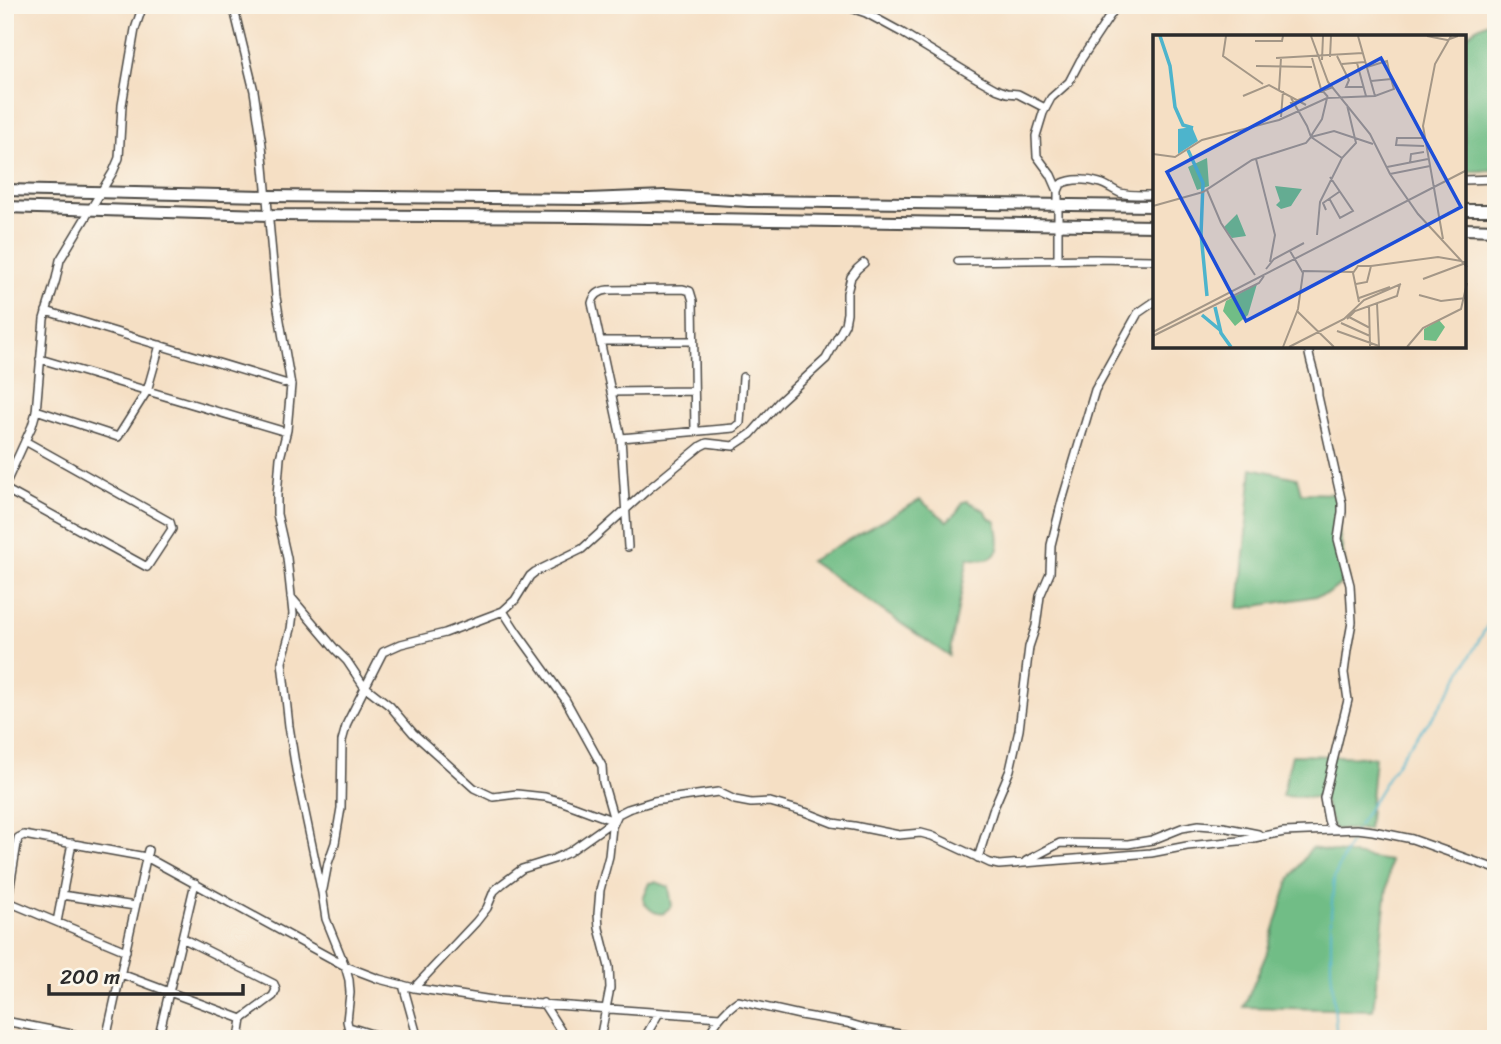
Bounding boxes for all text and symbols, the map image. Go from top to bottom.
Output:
inset map [1153,35,1466,348]
scale bar [49,953,243,997]
text: 200 m [60,958,120,996]

